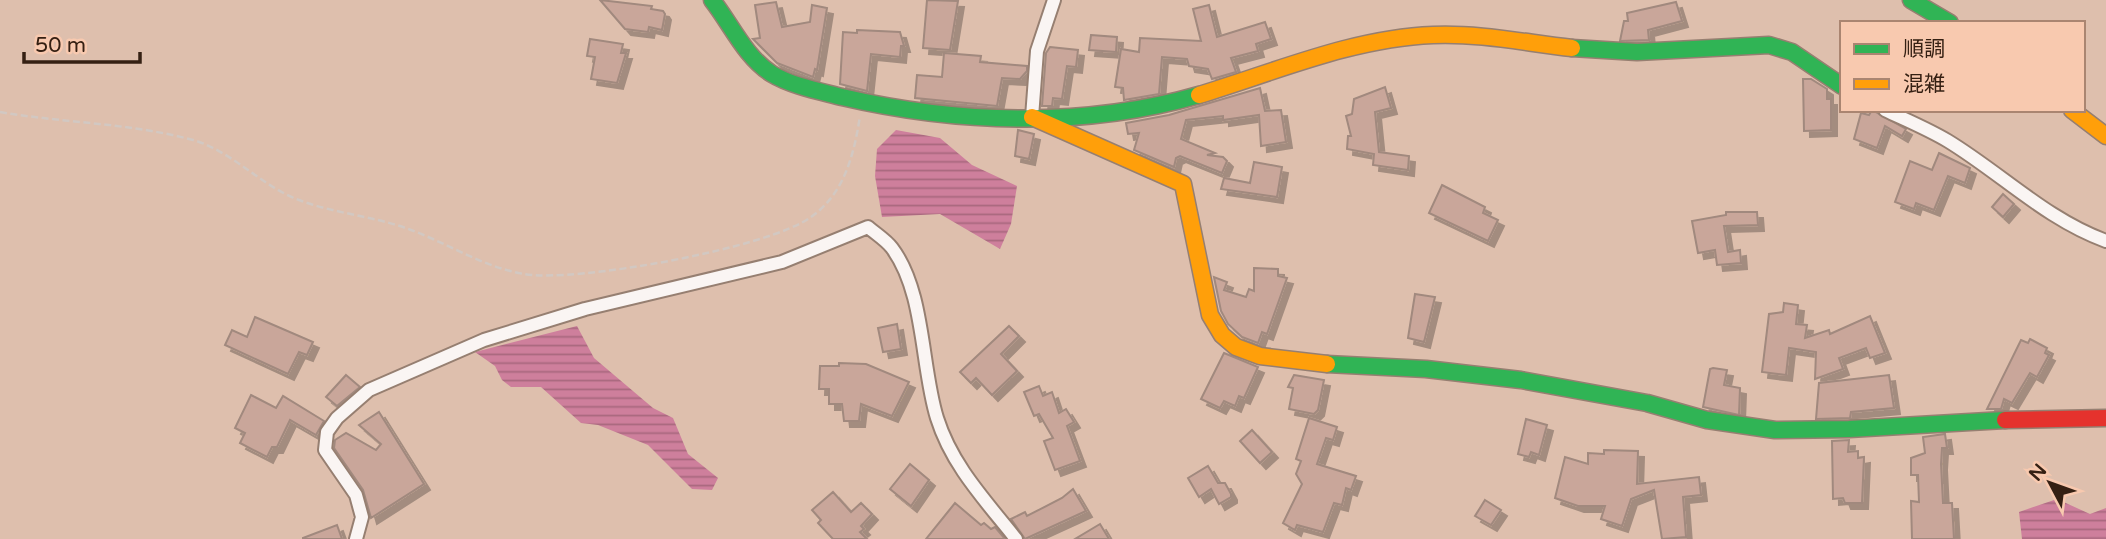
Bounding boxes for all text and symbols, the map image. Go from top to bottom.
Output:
scale bar [24,21,140,65]
legend [1840,21,2085,112]
text: 50 m [35,33,86,58]
text: 順調 [1903,37,1945,62]
text: 混雑 [1903,72,1945,97]
north arrow [2015,448,2085,518]
text: N [2025,460,2051,485]

